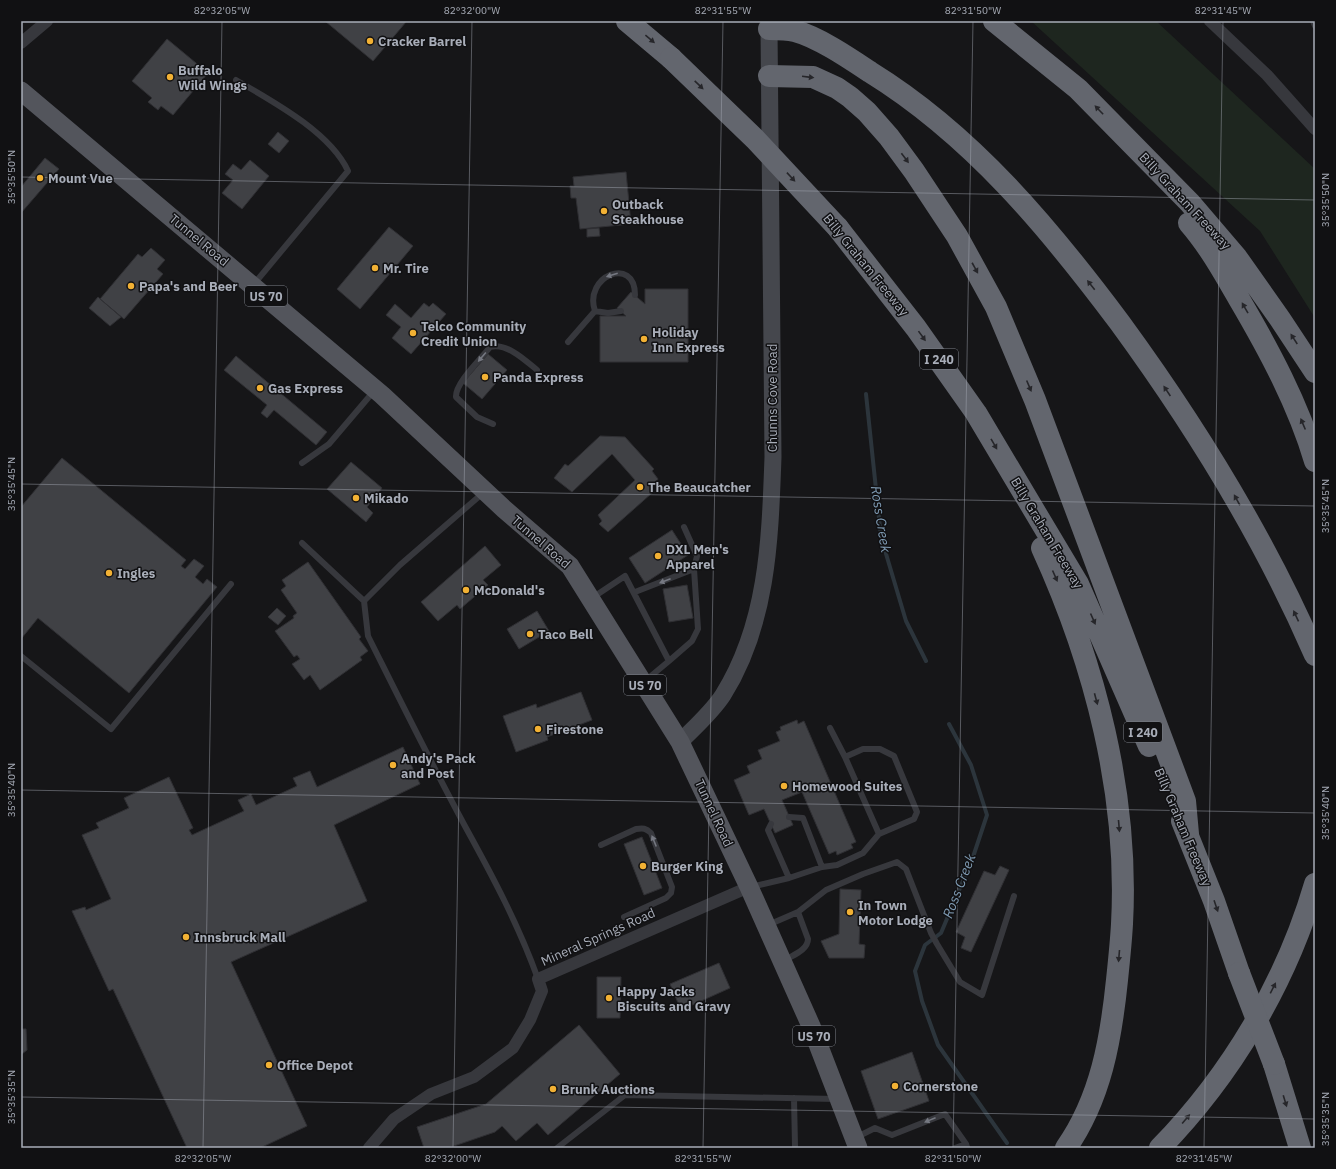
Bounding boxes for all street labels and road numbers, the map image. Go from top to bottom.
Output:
street label: Billy Graham Freeway [1136,149,1235,254]
street label: Tunnel Road [166,210,232,270]
street label: Billy Graham Freeway [820,210,913,320]
road number: US 70 [245,286,287,306]
street label: Chunns Cove Road [764,344,781,452]
road number: I 240 [920,349,958,369]
street label: Billy Graham Freeway [1007,474,1087,592]
street label: Tunnel Road [508,512,574,572]
road number: US 70 [624,675,666,695]
road number: I 240 [1124,722,1162,742]
street label: Billy Graham Freeway [1150,765,1216,889]
street label: Tunnel Road [691,777,737,849]
street label: Mineral Springs Road [538,904,658,970]
road number: US 70 [793,1026,835,1046]

